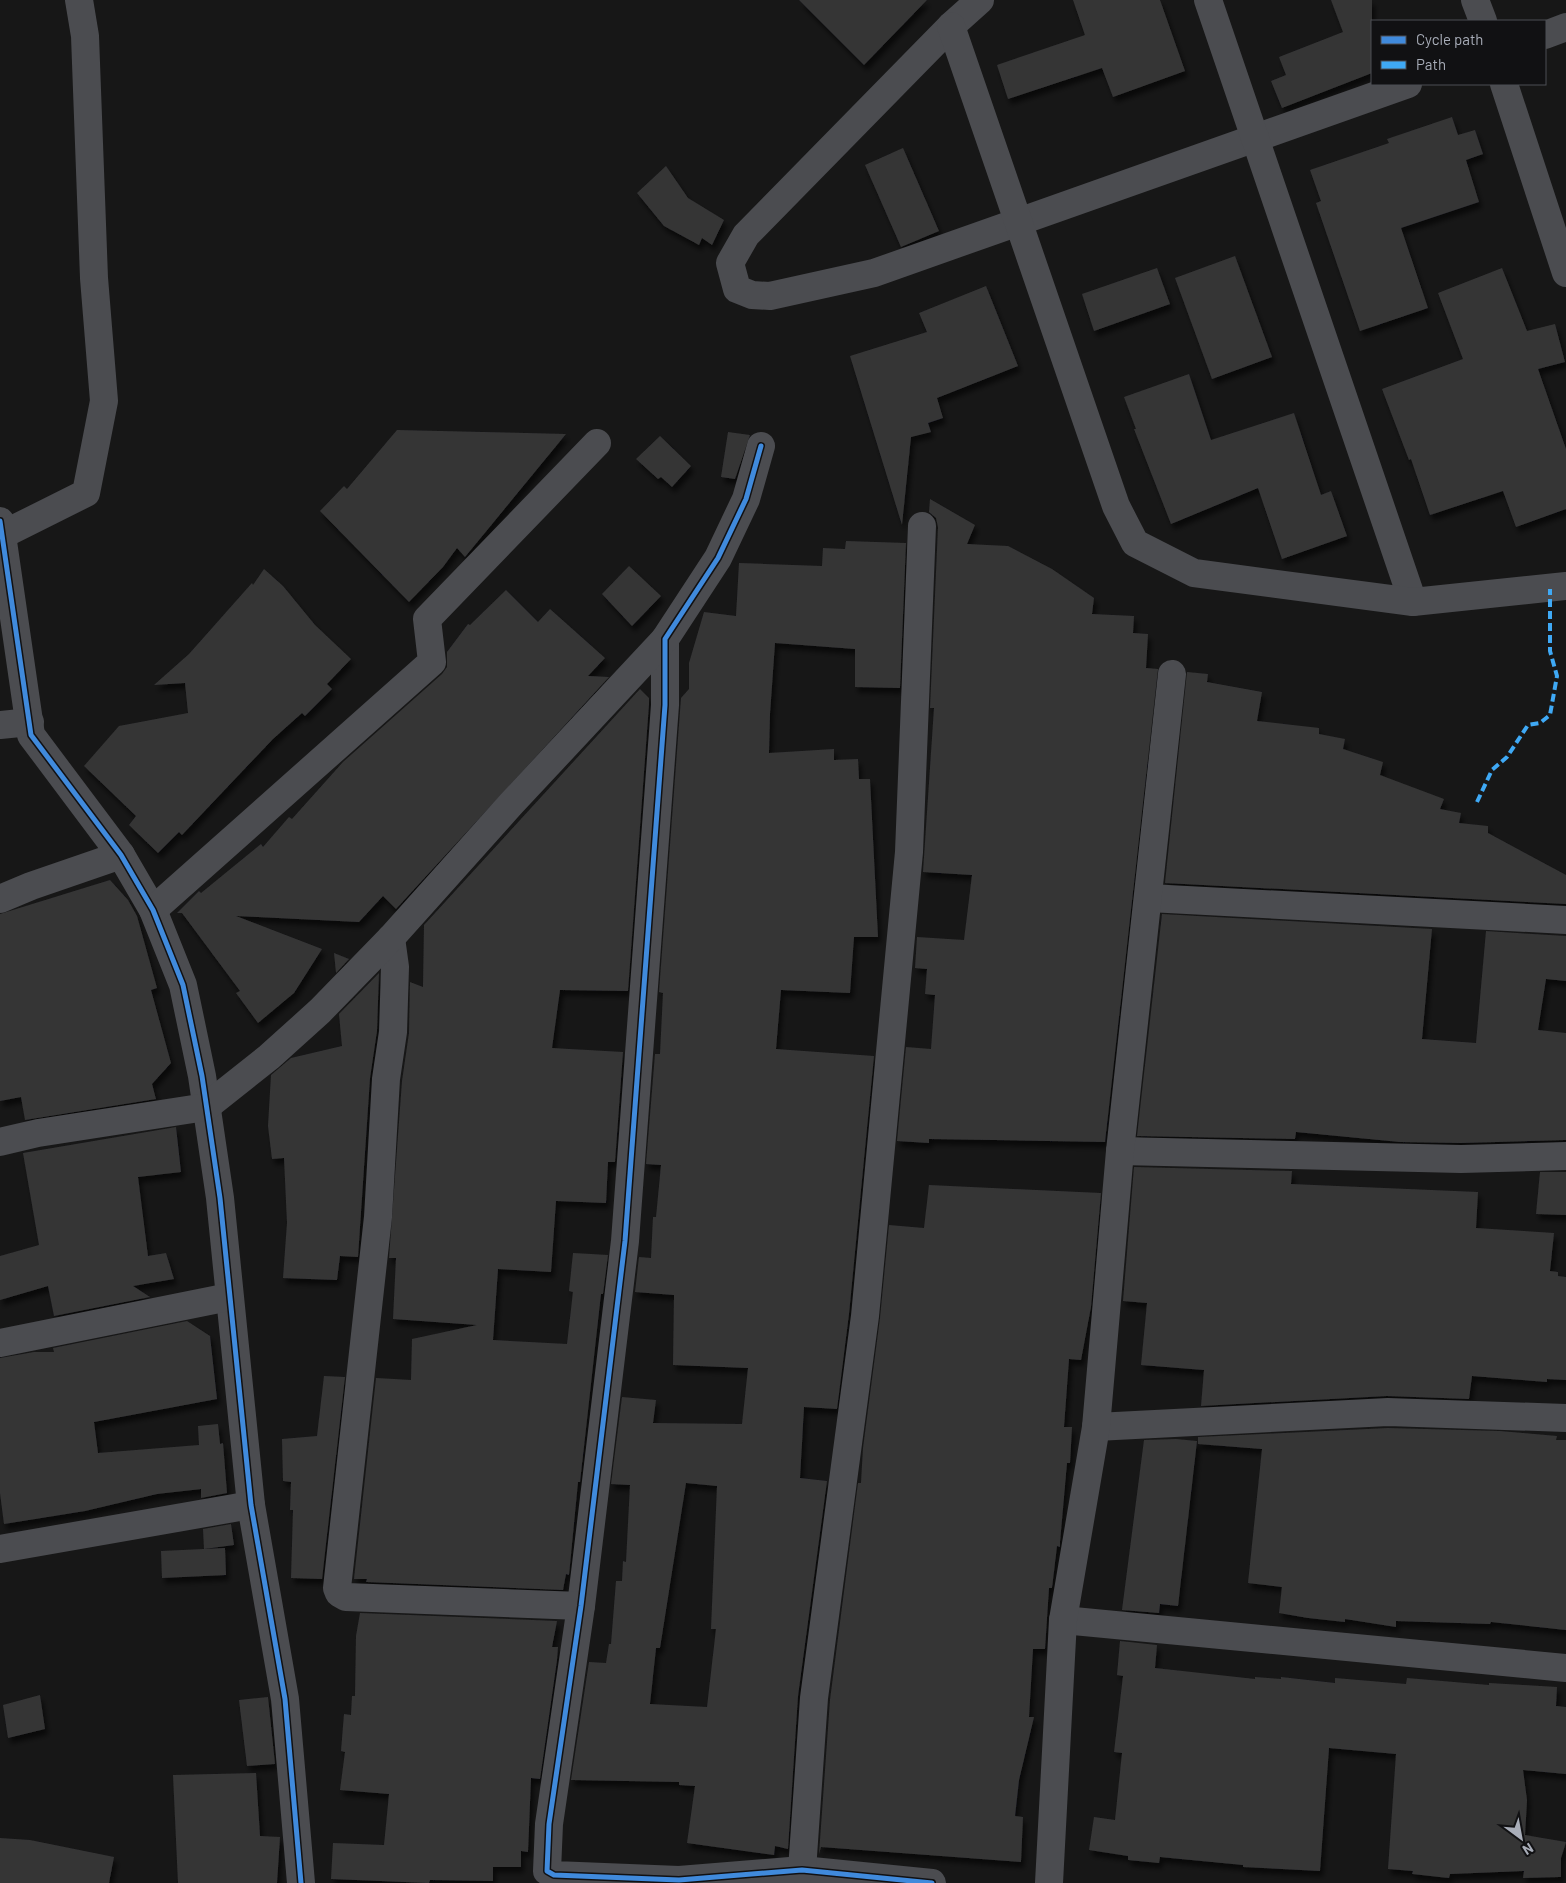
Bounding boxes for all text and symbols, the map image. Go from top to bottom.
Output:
legend [1371,20,1546,85]
text: Cycle path [1416,30,1483,48]
text: Path [1416,55,1446,73]
north arrow [1496,1813,1546,1863]
text: N [1520,1840,1537,1859]

